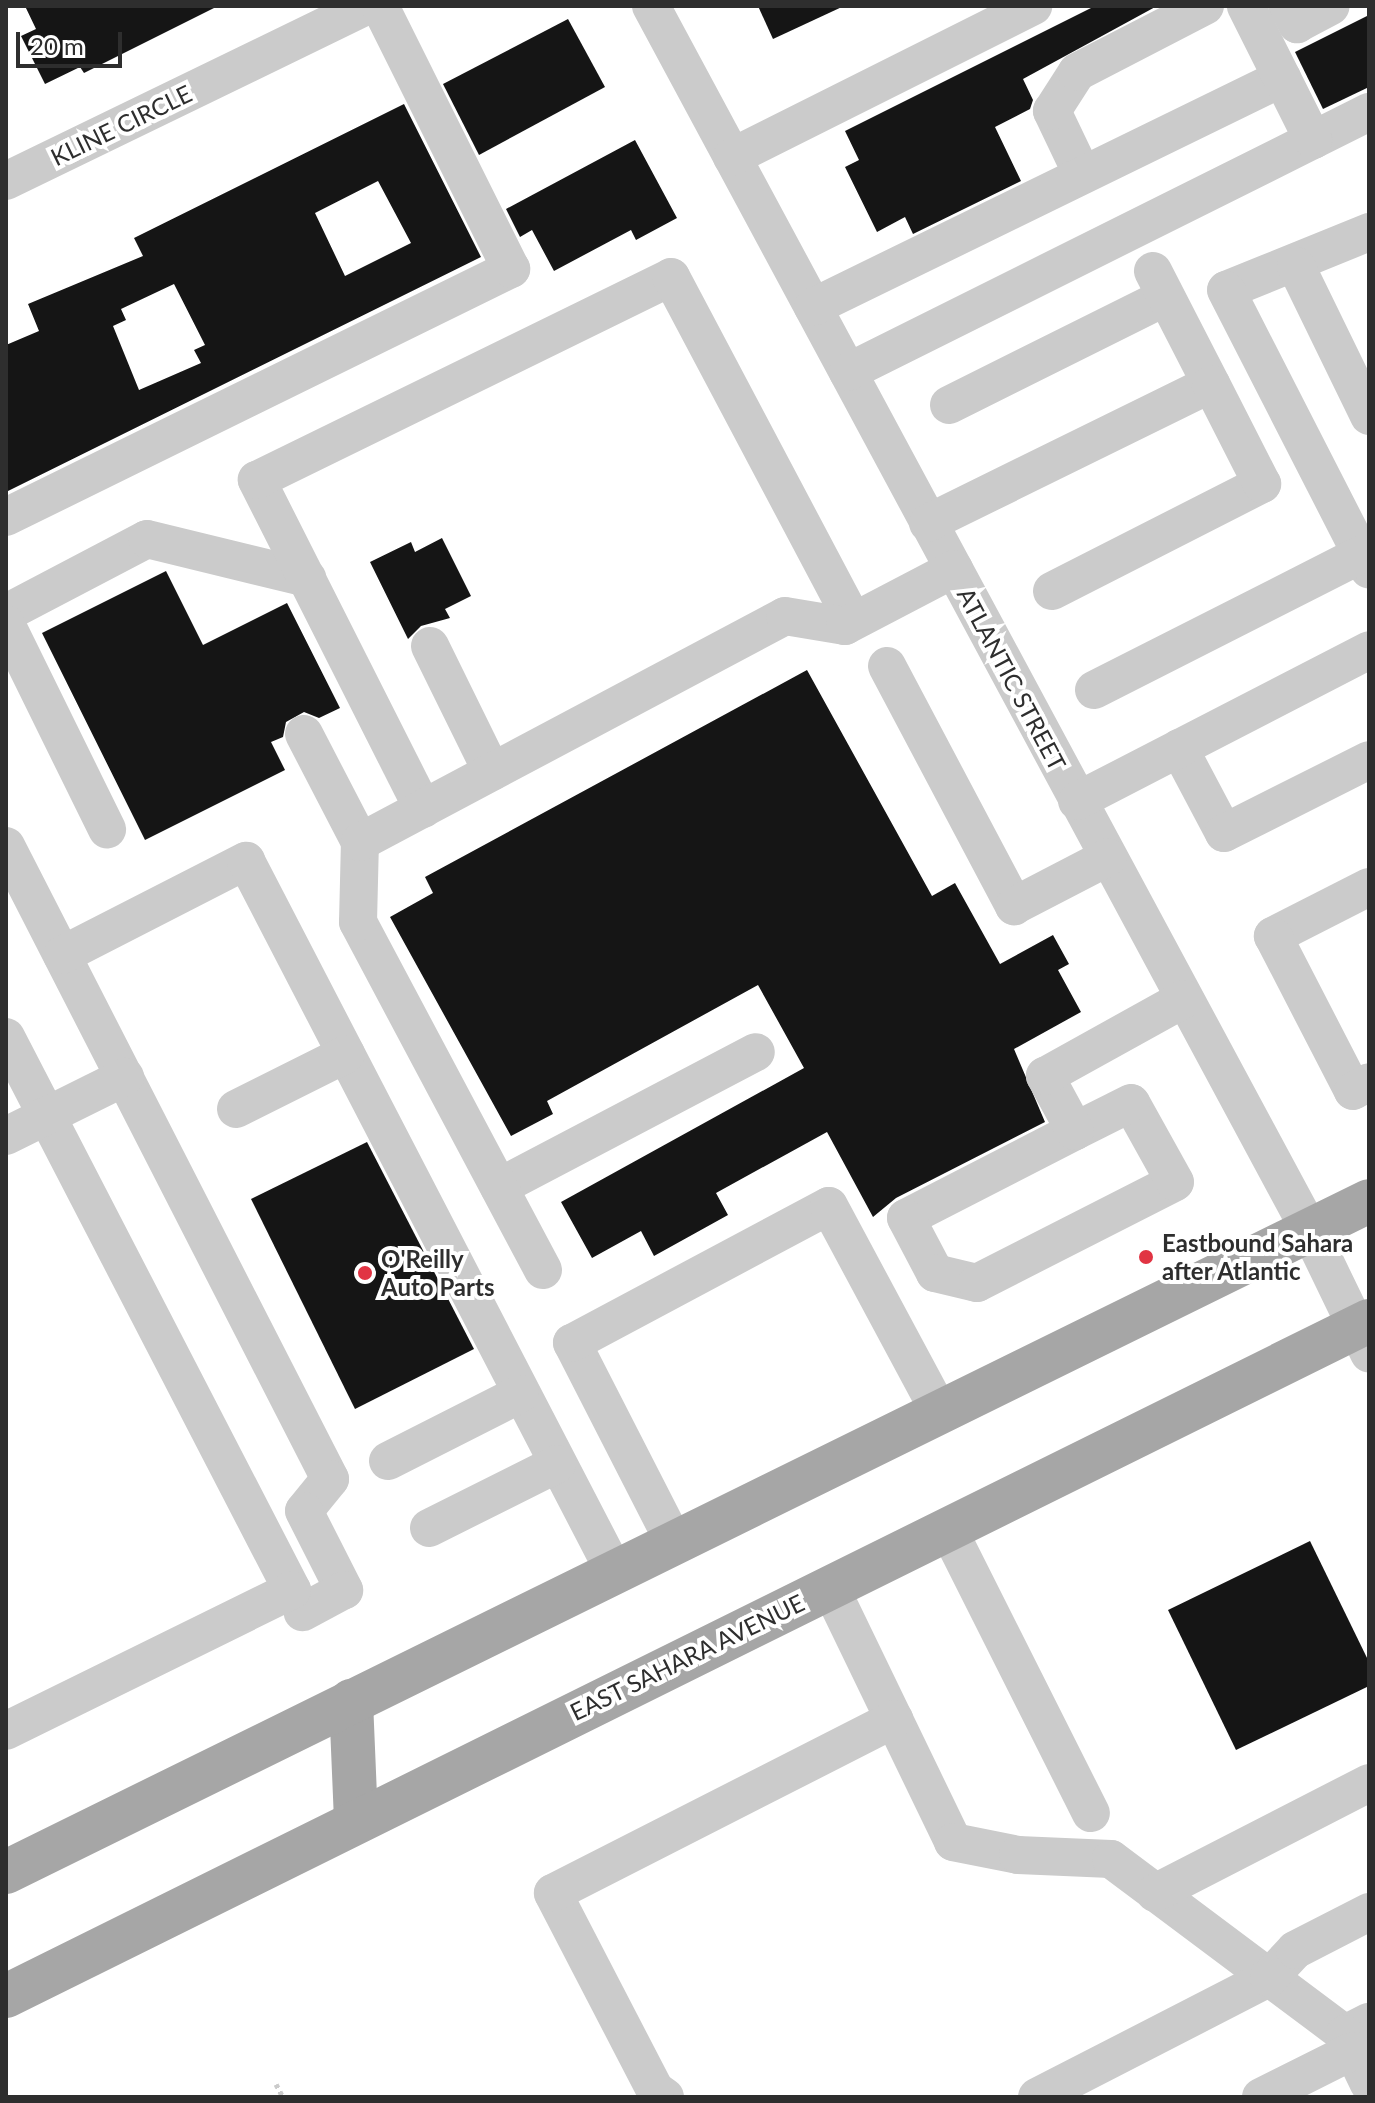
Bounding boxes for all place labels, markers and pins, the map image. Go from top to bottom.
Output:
place label: Eastbound Sahara after Atlantic [1162,1229,1353,1285]
place label: O'Reilly Auto Parts [381,1245,494,1301]
marker: Eastbound Sahara after Atlantic [1137,1248,1155,1266]
marker: O'Reilly Auto Parts [356,1264,374,1282]

